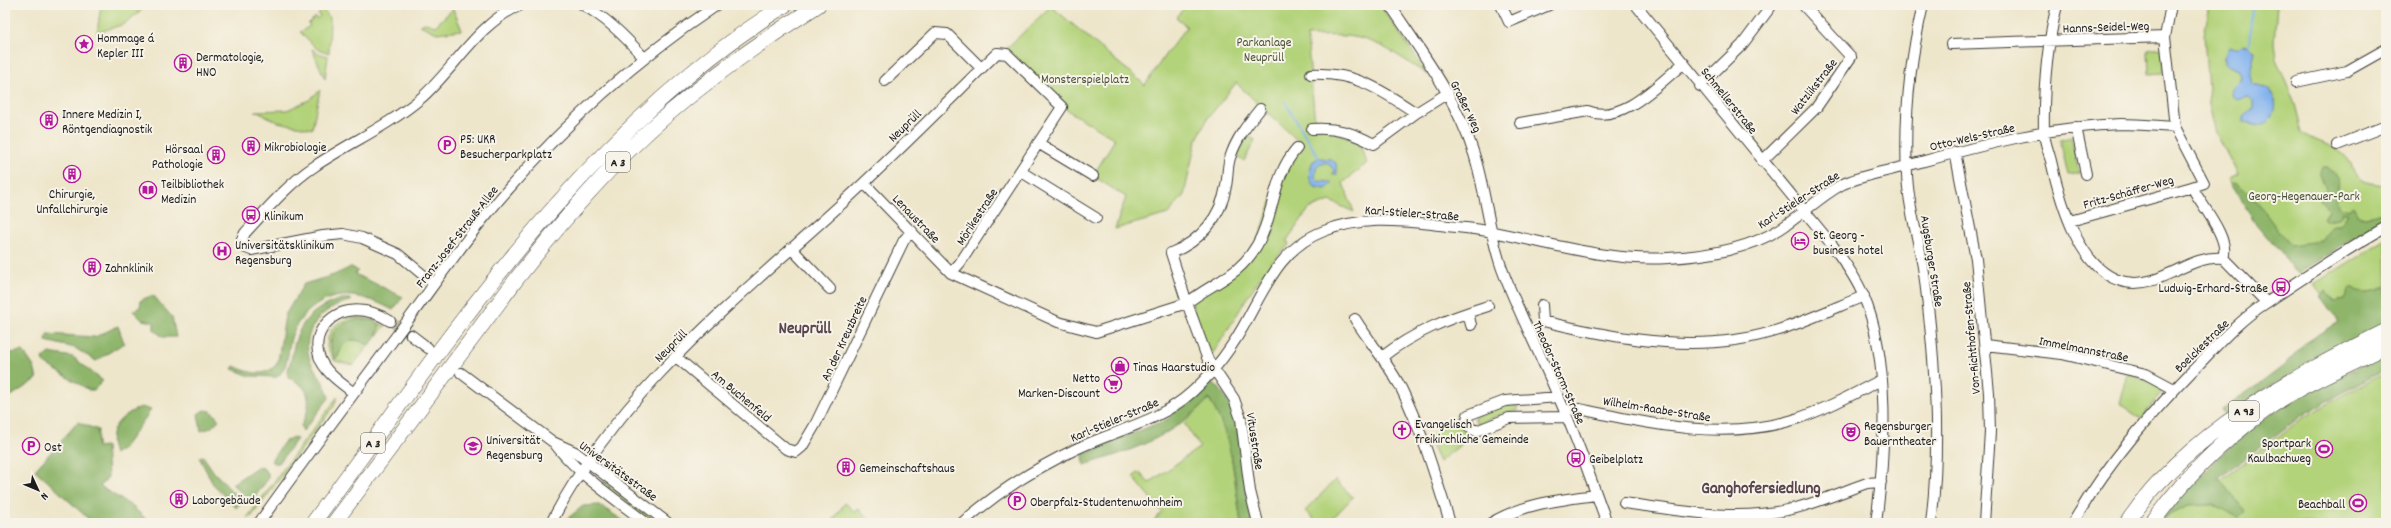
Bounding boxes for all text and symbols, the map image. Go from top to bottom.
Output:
street label: Hanns-Seidel-Weg [2062,17,2150,40]
place label: Hommage á Kepler III [97,30,155,64]
place icon: Hommage á Kepler III [74,34,94,54]
park label: Parkanlage Neuprüll [1237,34,1292,68]
place label: Dermatologie, HNO [196,49,264,83]
building icon: Dermatologie, HNO [173,53,193,73]
street label: Watzlikstraße [1787,55,1843,120]
street label: Schmellerstraße [1695,64,1761,139]
park label: Monsterspielplatz [1041,71,1129,90]
street label: Graßer Weg [1444,78,1486,137]
place label: Innere Medizin I, Röntgendiagnostik [62,106,152,140]
street label: Neuprüll [885,106,927,148]
building icon: Innere Medizin I, Röntgendiagnostik [39,110,59,130]
street label: Otto-Wels-Straße [1928,119,2017,157]
place label: P5: UKR Besucherparkplatz [460,131,552,165]
parking icon: P5: UKR Besucherparkplatz [437,135,457,155]
building icon: Mikrobiologie [241,136,261,156]
place label: Mikrobiologie [264,139,327,158]
place label: Hörsaal Pathologie [152,141,203,175]
building icon: Hörsaal Pathologie [206,145,226,165]
road number: A 3 [606,152,630,172]
building icon: Chirurgie, Unfallchirurgie [62,164,82,184]
street label: Karl-Stieler-Straße [1755,167,1844,235]
street label: Fritz-Schäffer-Weg [2081,171,2176,215]
place label: Teilbibliothek Medizin [161,176,224,210]
library icon: Teilbibliothek Medizin [138,180,158,200]
street label: Franz-Josef-Strauß-Allee [412,182,504,293]
street label: Mörikestraße [952,185,1004,250]
place label: Chirurgie, Unfallchirurgie [36,186,108,220]
park label: Georg-Hegenauer-Park [2248,188,2360,207]
street label: Lenaustraße [887,191,944,249]
street label: Karl-Stieler-Straße [1364,202,1460,227]
bus stop icon: Klinikum [241,205,261,225]
place label: Klinikum [264,208,304,227]
street label: Augsburger Straße [1914,214,1947,309]
place label: St. Georg - business hotel [1813,227,1883,261]
hotel icon: St. Georg - business hotel [1790,231,1810,251]
place label: Universitätsklinikum Regensburg [235,237,334,271]
hospital icon: Universitätsklinikum Regensburg [212,241,232,261]
building icon: Zahnklinik [82,257,102,277]
place label: Zahnklinik [105,260,153,279]
bus stop icon: Ludwig-Erhard-Straße [2271,277,2291,297]
street label: Von-Richthofen-Straße [1958,280,1987,395]
place label: Ludwig-Erhard-Straße [2159,280,2268,299]
street label: An der Kreuzbreite [817,293,873,385]
street label: Boelckestraße [2171,315,2235,378]
district label: Neuprüll [779,318,832,342]
street label: Theodor-Storm-Straße [1526,318,1589,428]
street label: Neuprüll [651,326,693,368]
street label: Immelmannstraße [2037,332,2130,368]
shop icon: Tinas Haarstudio [1110,356,1130,376]
place label: Tinas Haarstudio [1133,359,1215,378]
street label: Am Buchenfeld [706,366,775,428]
place label: Netto Marken-Discount [1018,370,1100,404]
supermarket icon: Netto Marken-Discount [1103,374,1123,394]
street label: Wilhelm-Raabe-Straße [1601,393,1712,428]
street label: Karl-Stieler-Straße [1068,394,1162,449]
road number: A 93 [2229,401,2259,421]
street label: Vitusstraße [1240,411,1267,472]
place label: Evangelisch freikirchliche Gemeinde [1415,416,1529,450]
place label: Regensburger Bauerntheater [1864,418,1936,452]
church icon: Evangelisch freikirchliche Gemeinde [1392,420,1412,440]
theatre icon: Regensburger Bauerntheater [1841,422,1861,442]
place label: Universität Regensburg [486,432,543,466]
road number: A 3 [361,433,385,453]
place label: Sportpark Kaulbachweg [2248,435,2311,469]
parking icon: Ost [21,436,41,456]
school or university icon: Universität Regensburg [463,436,483,456]
street label: Universitätsstraße [574,437,661,507]
place label: Ost [44,439,62,458]
sports icon: Sportpark Kaulbachweg [2314,439,2334,459]
bus stop icon: Geibelplatz [1566,448,1586,468]
place label: Geibelplatz [1589,451,1643,470]
building icon: Gemeinschaftshaus [836,457,856,477]
place label: Gemeinschaftshaus [859,460,955,479]
north arrow [18,470,58,510]
district label: Ganghofersiedlung [1701,478,1821,502]
text: N [36,488,51,503]
building icon: Laborgebäude [169,489,189,509]
parking icon: Oberpfalz-Studentenwohnheim [1007,491,1027,511]
place label: Laborgebäude [192,492,261,511]
sports icon: Beachball [2348,493,2368,513]
place label: Oberpfalz-Studentenwohnheim [1030,494,1182,513]
place label: Beachball [2298,496,2345,515]

